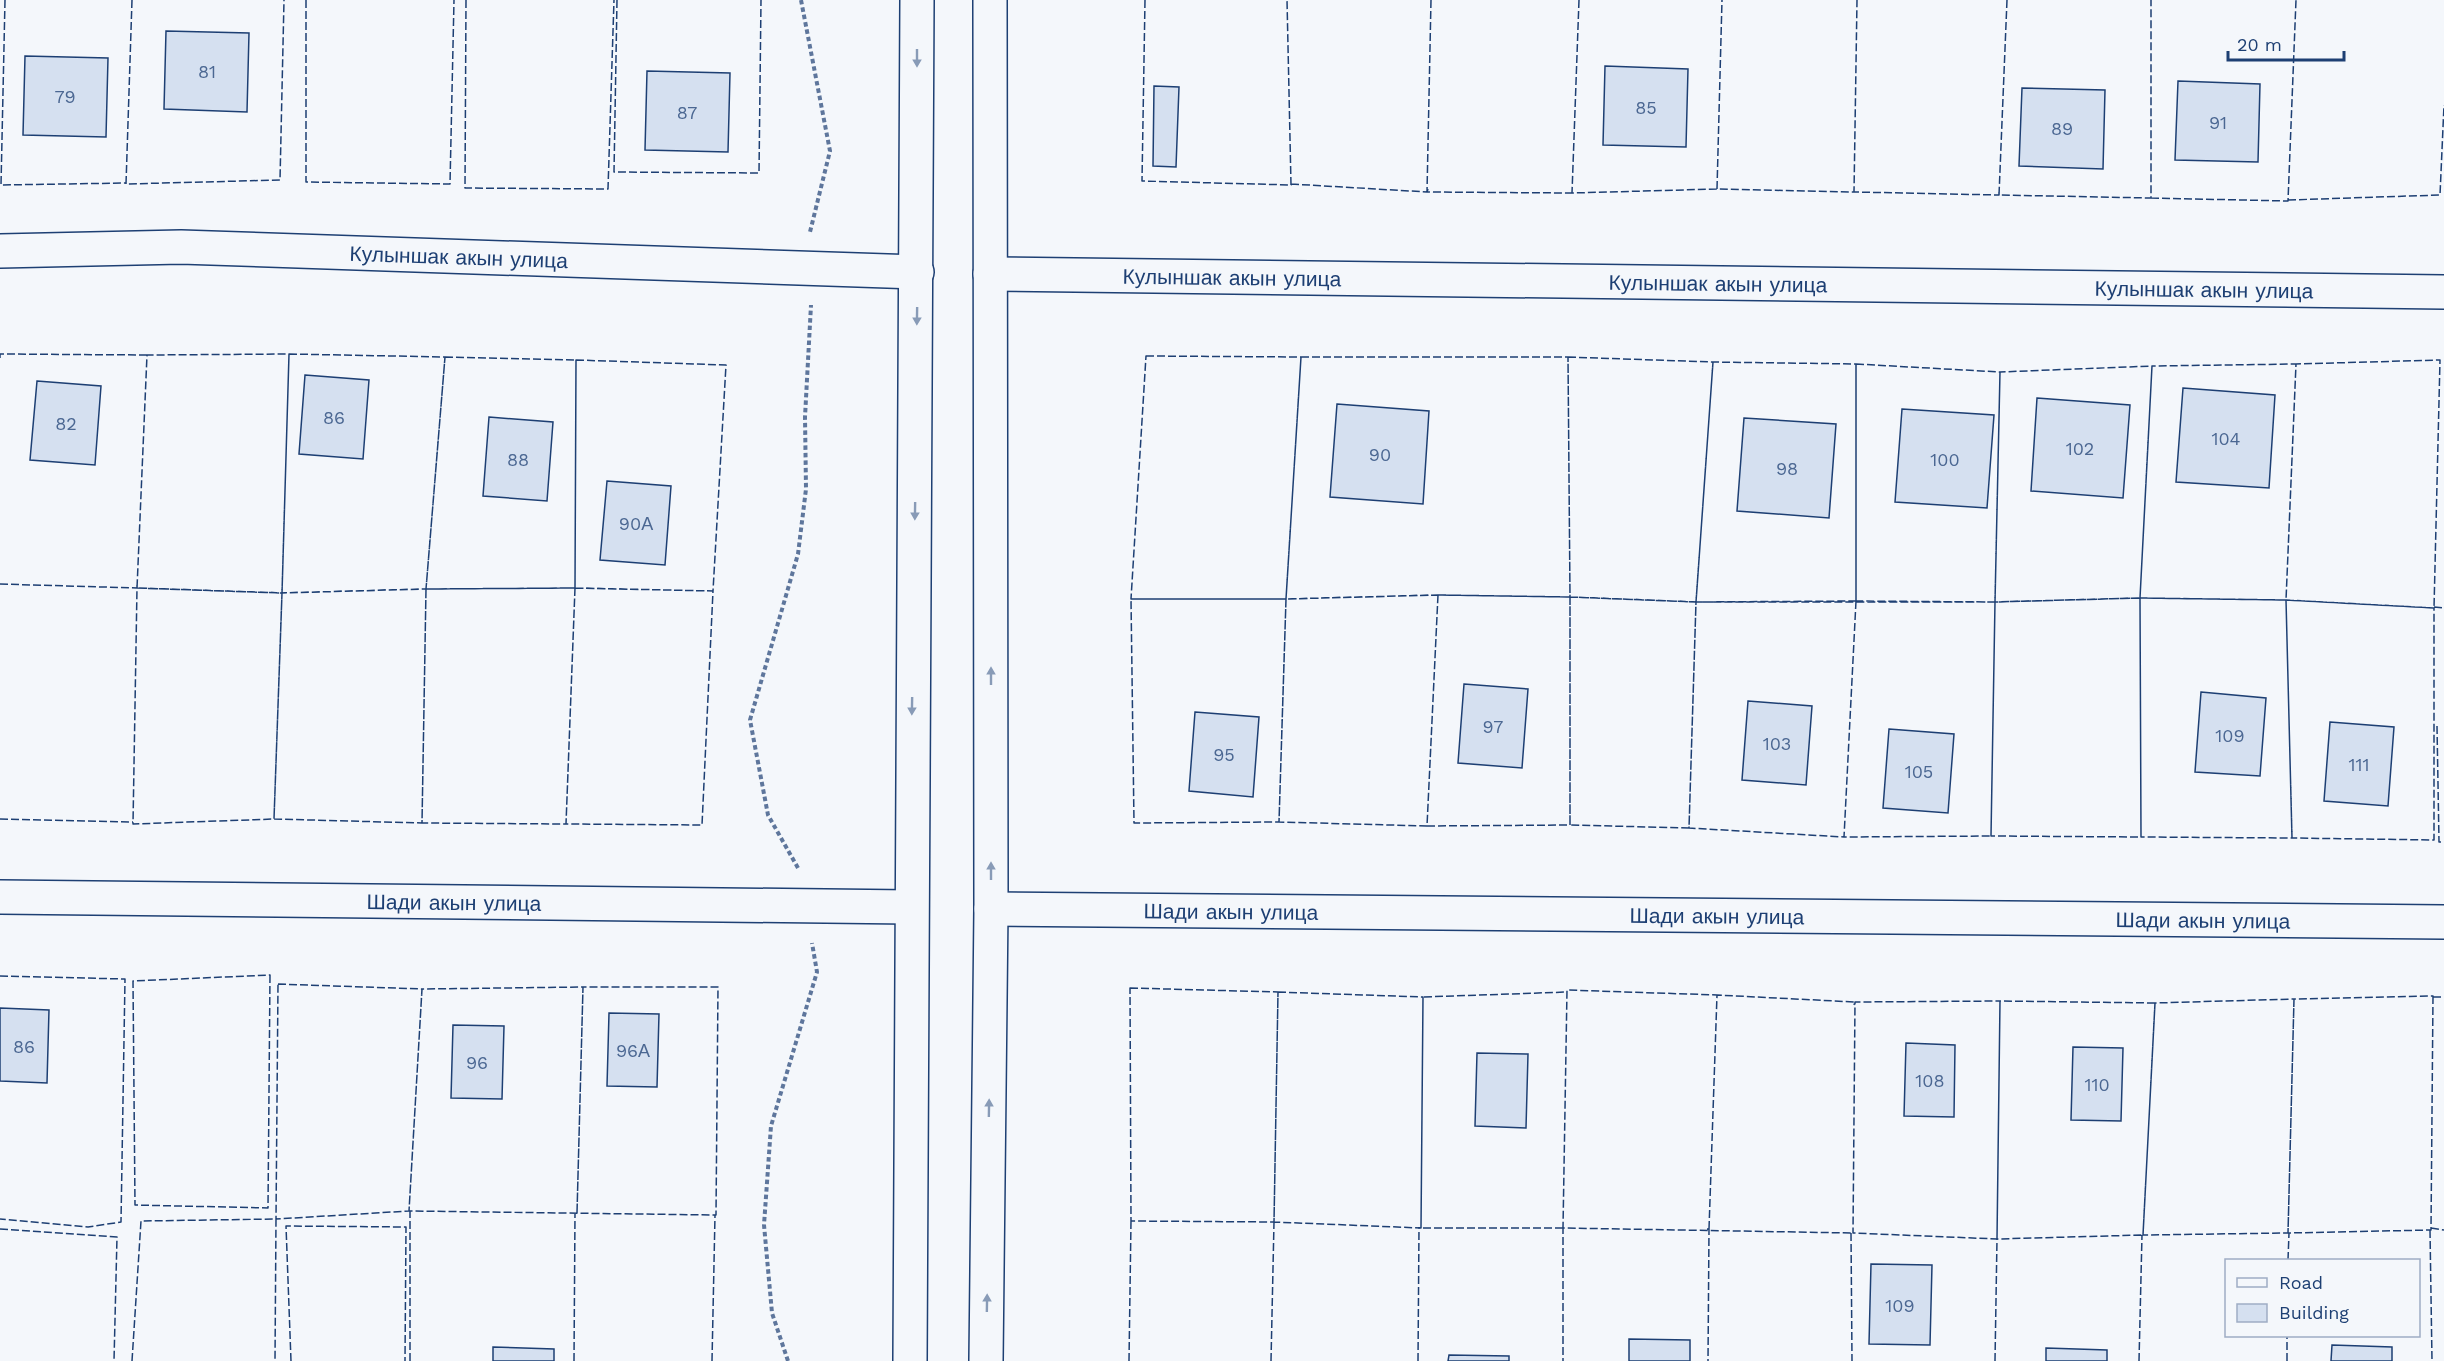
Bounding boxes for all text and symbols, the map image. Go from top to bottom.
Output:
scale bar [2228,24,2344,62]
text: 20 m [2237,34,2282,55]
one-way arrow [912,49,922,68]
house number: 81 [198,61,216,82]
house number: 79 [54,86,76,107]
house number: 85 [1635,97,1657,118]
house number: 87 [677,102,697,123]
house number: 91 [2209,112,2227,133]
house number: 89 [2051,118,2073,139]
street label: Кулыншак акын улица [349,240,569,273]
street label: Кулыншак акын улица [1122,263,1342,291]
street label: Кулыншак акын улица [1608,269,1828,297]
street label: Кулыншак акын улица [2094,275,2314,303]
one-way arrow [912,307,922,326]
house number: 86 [323,407,345,428]
house number: 82 [55,413,77,434]
house number: 104 [2211,428,2241,449]
house number: 102 [2066,438,2094,459]
house number: 90 [1369,444,1391,465]
house number: 88 [507,449,529,470]
house number: 100 [1930,449,1960,470]
house number: 98 [1776,458,1798,479]
one-way arrow [910,502,919,521]
house number: 90А [619,513,653,534]
one-way arrow [986,666,996,685]
one-way arrow [908,697,917,716]
house number: 97 [1483,716,1503,737]
house number: 109 [2215,725,2245,746]
house number: 103 [1763,733,1791,754]
house number: 95 [1213,744,1235,765]
house number: 111 [2348,754,2370,775]
house number: 105 [1905,761,1933,782]
one-way arrow [986,861,996,880]
street label: Шади акын улица [367,889,542,915]
street label: Шади акын улица [1144,898,1319,924]
street label: Шади акын улица [1630,902,1805,929]
street label: Шади акын улица [2116,907,2291,933]
house number: 86 [13,1036,35,1057]
house number: 96А [616,1040,650,1061]
house number: 96 [466,1052,488,1073]
house number: 108 [1915,1070,1945,1091]
house number: 110 [2084,1074,2110,1095]
one-way arrow [984,1098,994,1117]
legend [2225,1259,2420,1337]
text: Road [2279,1272,2323,1293]
one-way arrow [982,1293,992,1312]
house number: 109 [1885,1295,1915,1316]
text: Building [2279,1302,2349,1323]

